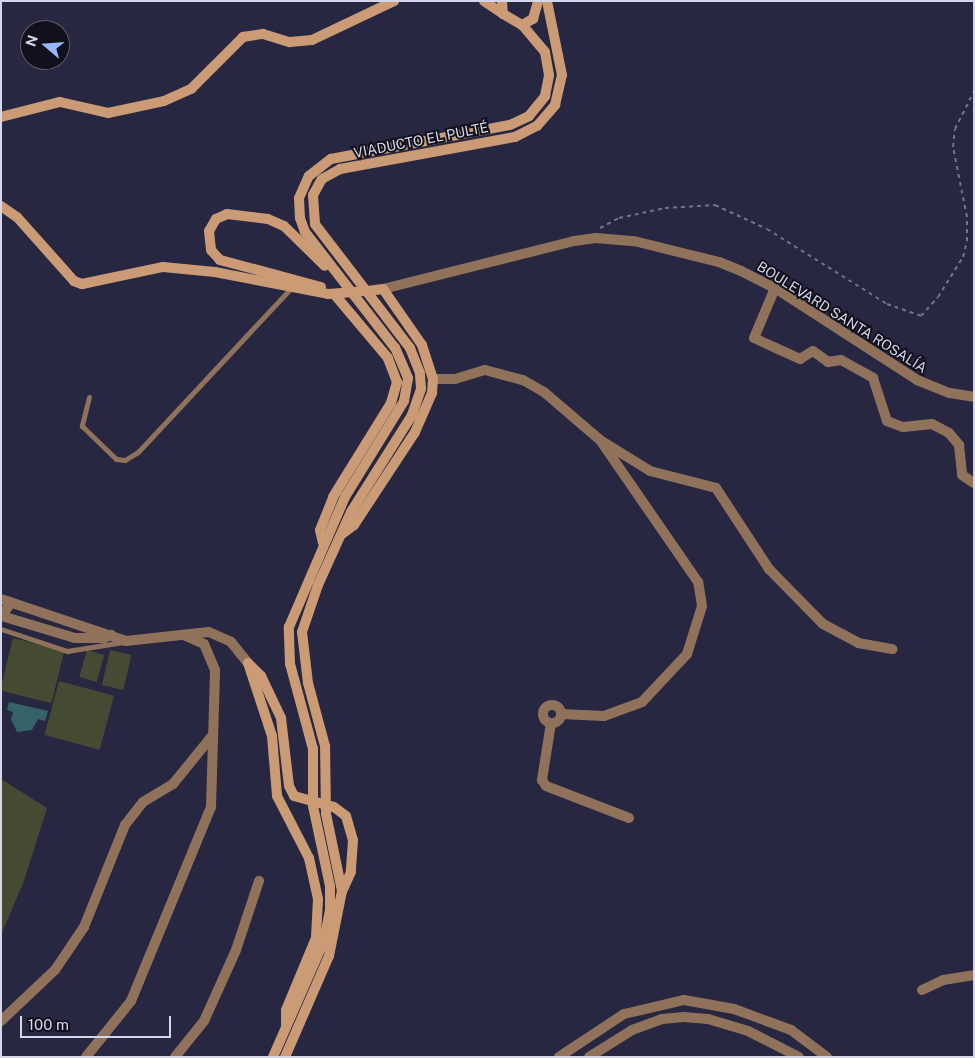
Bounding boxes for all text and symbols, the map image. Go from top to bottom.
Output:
north arrow [20,20,70,70]
text: N [22,33,41,48]
street label: VIADUCTO EL PULTÉ [352,119,490,161]
street label: BOULEVARD SANTA ROSALÍA [754,258,930,376]
scale bar [22,1006,174,1038]
text: 100 m [28,1016,69,1033]

